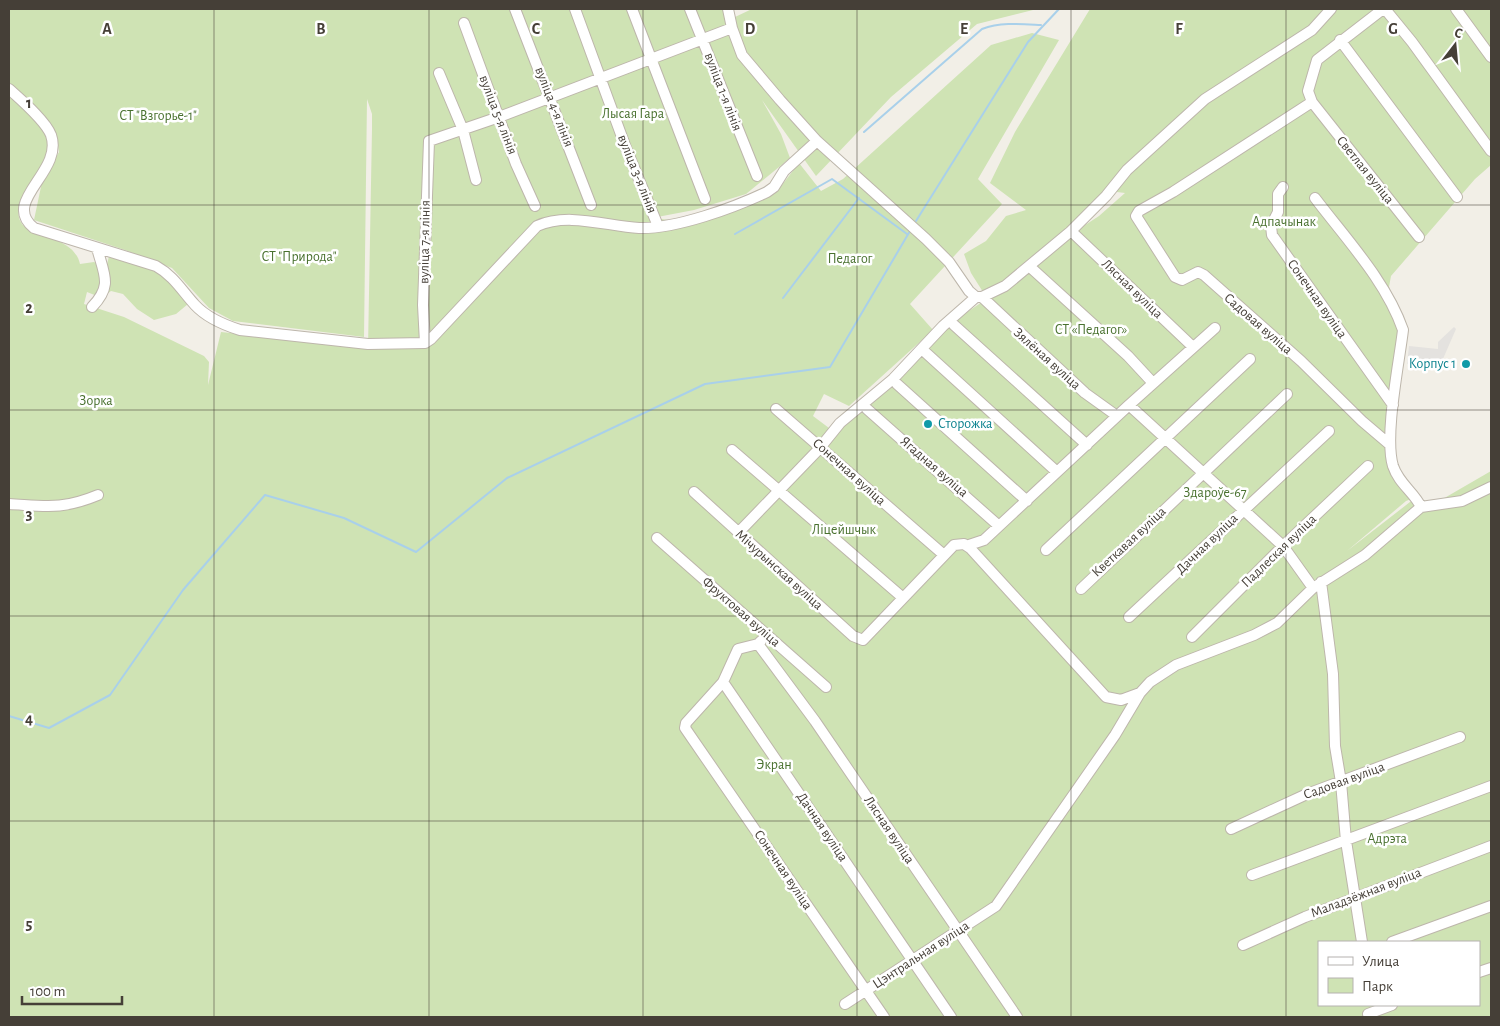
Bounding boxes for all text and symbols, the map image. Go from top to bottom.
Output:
north arrow [1430,20,1480,70]
text: A [102,21,112,37]
text: B [316,21,326,37]
text: C [532,21,541,37]
text: D [745,21,756,37]
text: E [960,21,968,37]
text: F [1175,21,1183,37]
text: G [1388,21,1398,37]
text: С [1453,26,1464,41]
street label: вуліца 1-я лінія [702,51,744,133]
street label: вуліца 4-я лінія [532,65,576,149]
street label: вуліца 5-я лінія [476,73,520,157]
text: 1 [26,95,32,111]
park label: Лысая Гара [602,107,665,121]
park label: СТ "Взгорье-1" [119,109,197,123]
street label: вуліца 3-я лінія [615,133,659,215]
street label: Светлая вуліца [1334,133,1397,207]
street label: вуліца 7-я лінія [417,200,433,284]
park label: Адпачынак [1252,215,1317,229]
park label: СТ "Природа" [261,250,337,264]
park label: Педагог [828,252,873,266]
street label: Лясная вуліца [1099,257,1166,322]
street label: Сонечная вуліца [1285,257,1350,342]
street label: Садовая вуліца [1221,291,1295,358]
text: 2 [25,300,33,316]
park label: СТ «Педагог» [1055,323,1127,337]
street label: Зялёная вуліца [1011,325,1084,393]
place label: Корпус 1 [1409,357,1456,371]
marker: Корпус 1 [1460,358,1472,370]
park label: Зорка [79,394,113,408]
place label: Сторожка [938,417,993,431]
marker: Сторожка [922,418,934,430]
street label: Ягадная вуліца [898,434,971,500]
street label: Сонечная вуліца [810,436,889,509]
park label: Здароўе-67 [1183,486,1247,500]
street label: Кветкавая вуліца [1089,504,1169,580]
text: 3 [26,506,33,522]
street label: Дачная вуліца [1173,511,1241,577]
street label: Падлеская вуліца [1239,512,1320,590]
park label: Ліцейшчык [812,523,877,537]
street label: Мічурынская вуліца [733,527,826,613]
street label: Фруктовая вуліца [699,574,783,650]
text: 4 [25,711,33,727]
park label: Экран [756,758,792,772]
street label: Садовая вуліца [1302,760,1387,802]
street label: Дачная вуліца [794,790,851,865]
street label: Лясная вуліца [861,794,917,867]
street label: Сонечная вуліца [751,828,815,913]
park label: Адрэта [1367,832,1407,846]
street label: Маладзёжная вуліца [1309,865,1424,921]
text: 5 [26,916,33,932]
street label: Цэнтральная вуліца [870,918,972,991]
legend [1318,941,1480,1006]
text: Улица [1362,954,1399,969]
scale bar [22,974,122,1006]
text: Парк [1362,979,1393,994]
text: 100 m [30,984,65,999]

